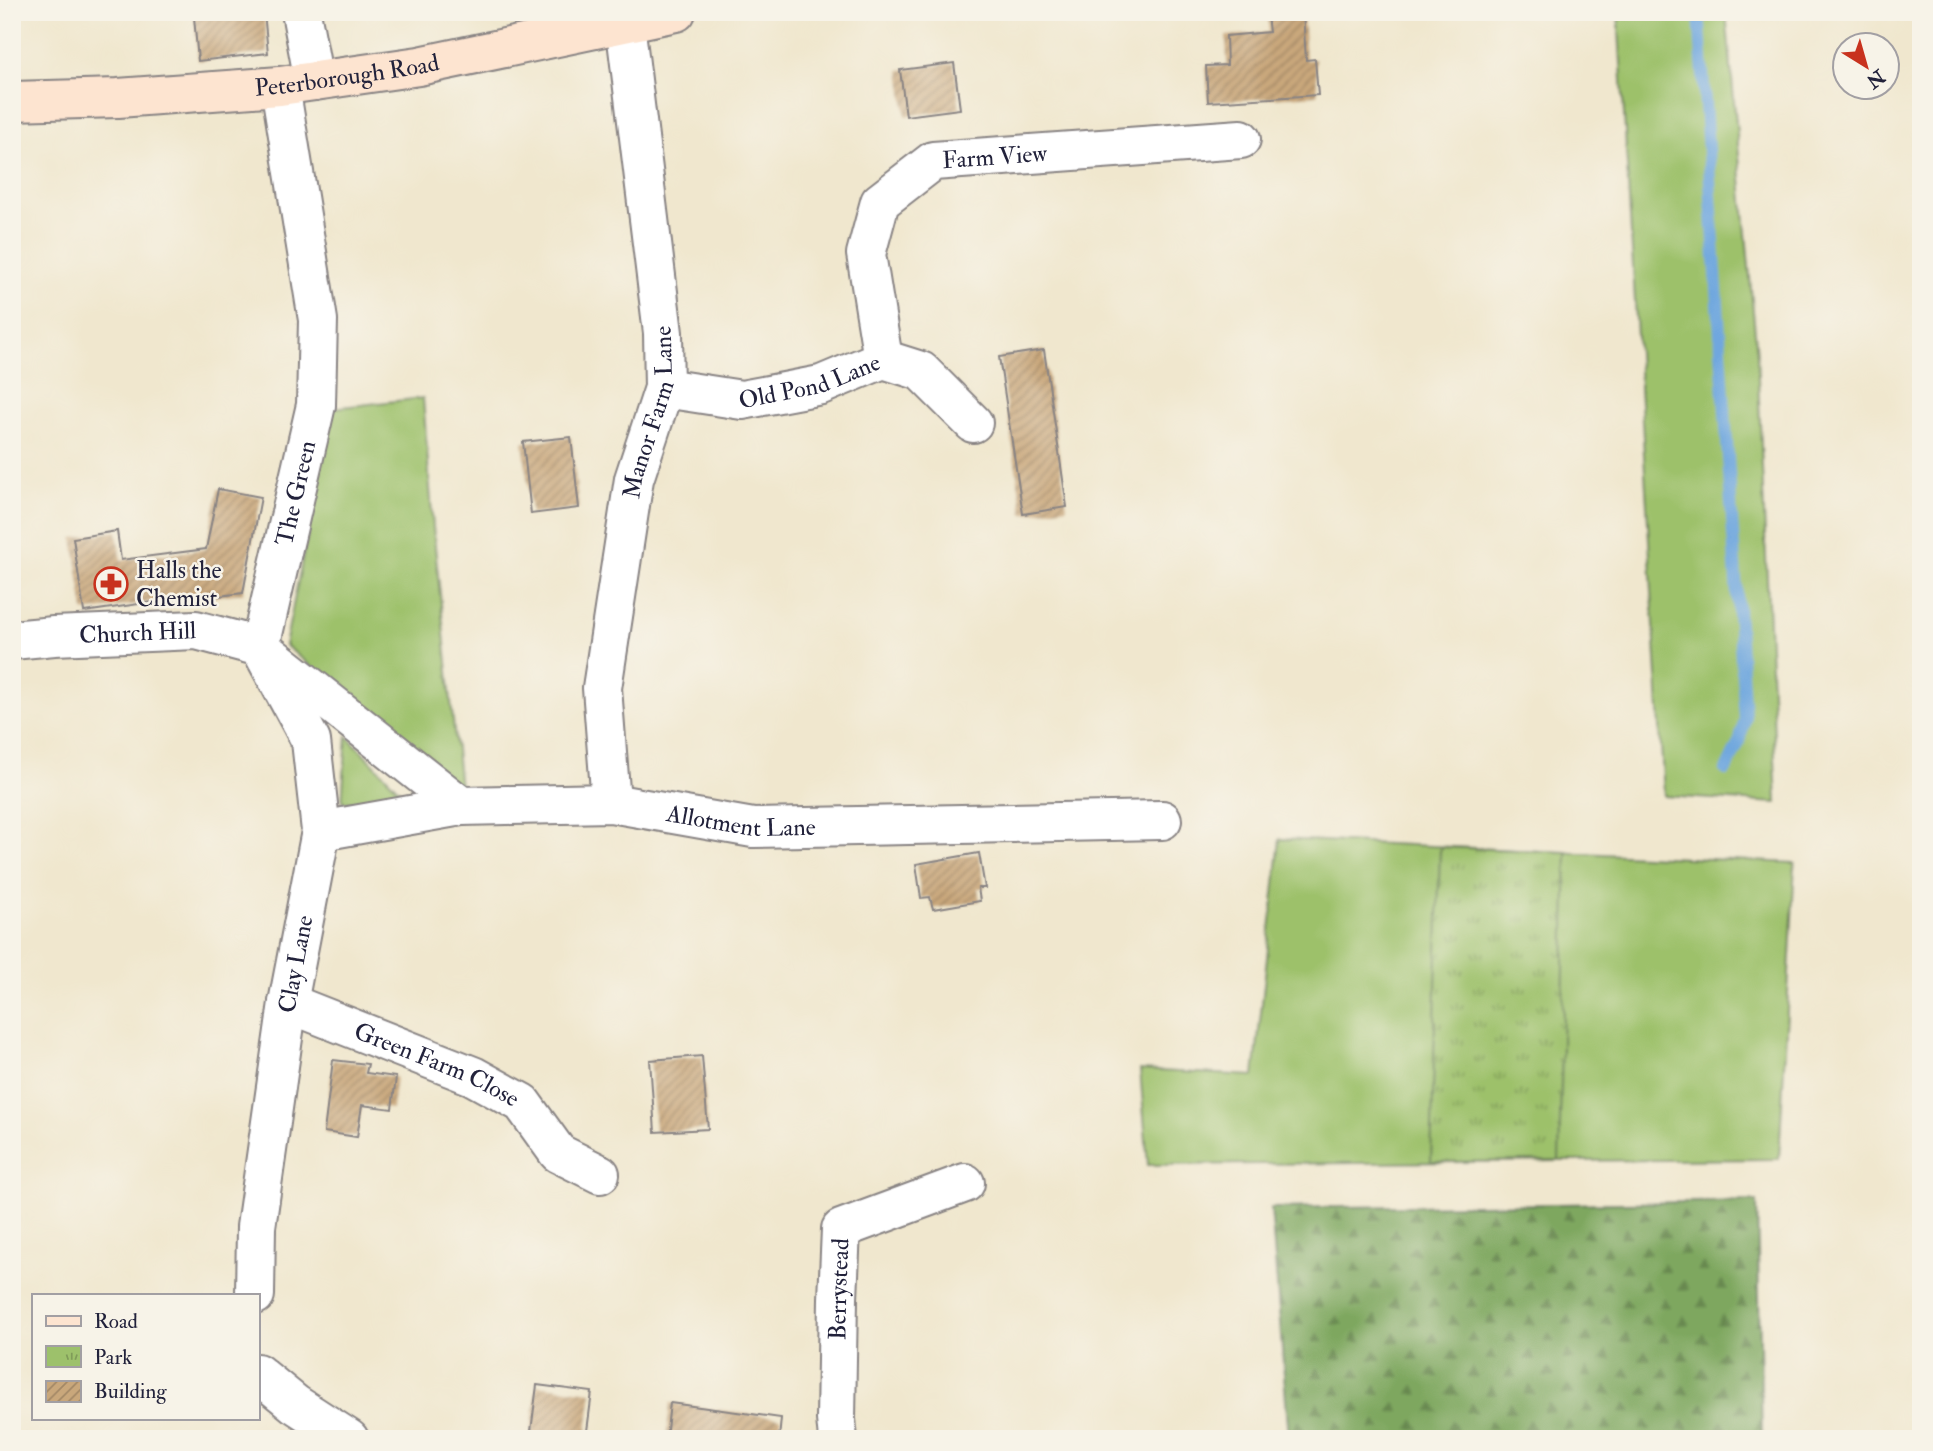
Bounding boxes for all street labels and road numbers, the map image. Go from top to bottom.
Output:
street label: Peterborough Road [253,47,442,103]
street label: Farm View [941,137,1049,176]
street label: Manor Farm Lane [616,324,681,501]
street label: Old Pond Lane [736,346,885,416]
street label: The Green [268,437,323,549]
street label: Church Hill [79,615,197,650]
street label: Allotment Lane [663,797,816,843]
street label: Clay Lane [271,913,320,1015]
street label: Green Farm Close [350,1015,525,1114]
street label: Berrystead [822,1237,856,1340]

